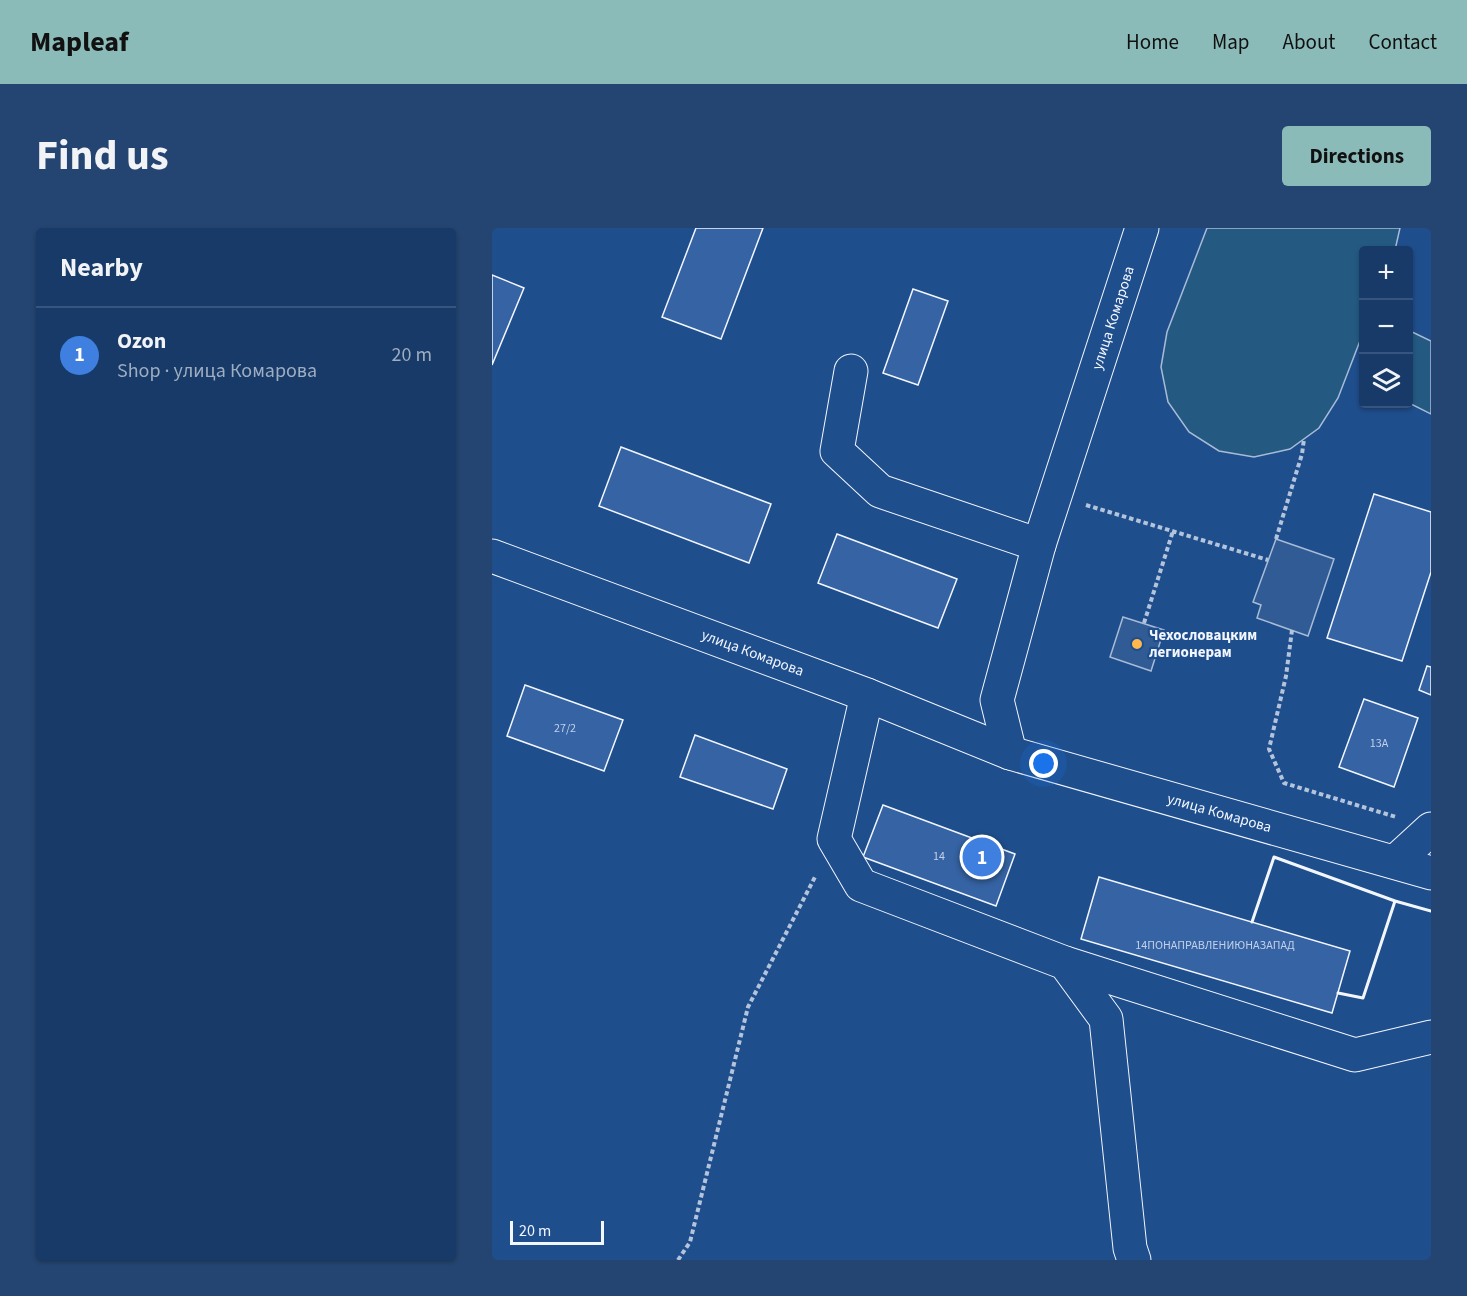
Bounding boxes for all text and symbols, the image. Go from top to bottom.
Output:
text: Mapleaf [30,22,129,62]
text: Home [1126,27,1179,57]
text: Map [1212,27,1250,57]
text: About [1283,27,1335,57]
text: Contact [1368,27,1437,57]
text: Find us [36,126,169,186]
button: Directions [1282,126,1431,186]
map controls [1359,246,1413,408]
button: + [1359,246,1413,300]
text: Nearby [60,249,143,286]
street label: улица Комарова [1086,263,1139,372]
button: − [1359,300,1413,354]
text: Ozon [117,325,166,357]
text: 1 [74,341,85,369]
text: 20 m [392,341,432,369]
button: layers [1359,354,1413,408]
text: Shop · улица Комарова [117,357,317,385]
street label: улица Комарова [698,624,807,681]
place label: Чехословацким легионерам [1149,625,1257,663]
marker: Чехословацким легионерам [1130,637,1144,651]
house number: 27/2 [554,720,576,737]
house number: 13А [1370,735,1389,752]
your location [1029,749,1058,778]
street label: улица Комарова [1165,788,1274,838]
pin: 1 [962,834,1002,880]
house number: 14 [933,848,945,865]
house number: 14ПОНАПРАВЛЕНИЮНАЗАПАД [1135,937,1295,954]
scale bar [510,1218,604,1246]
text: 20 m [519,1220,551,1242]

